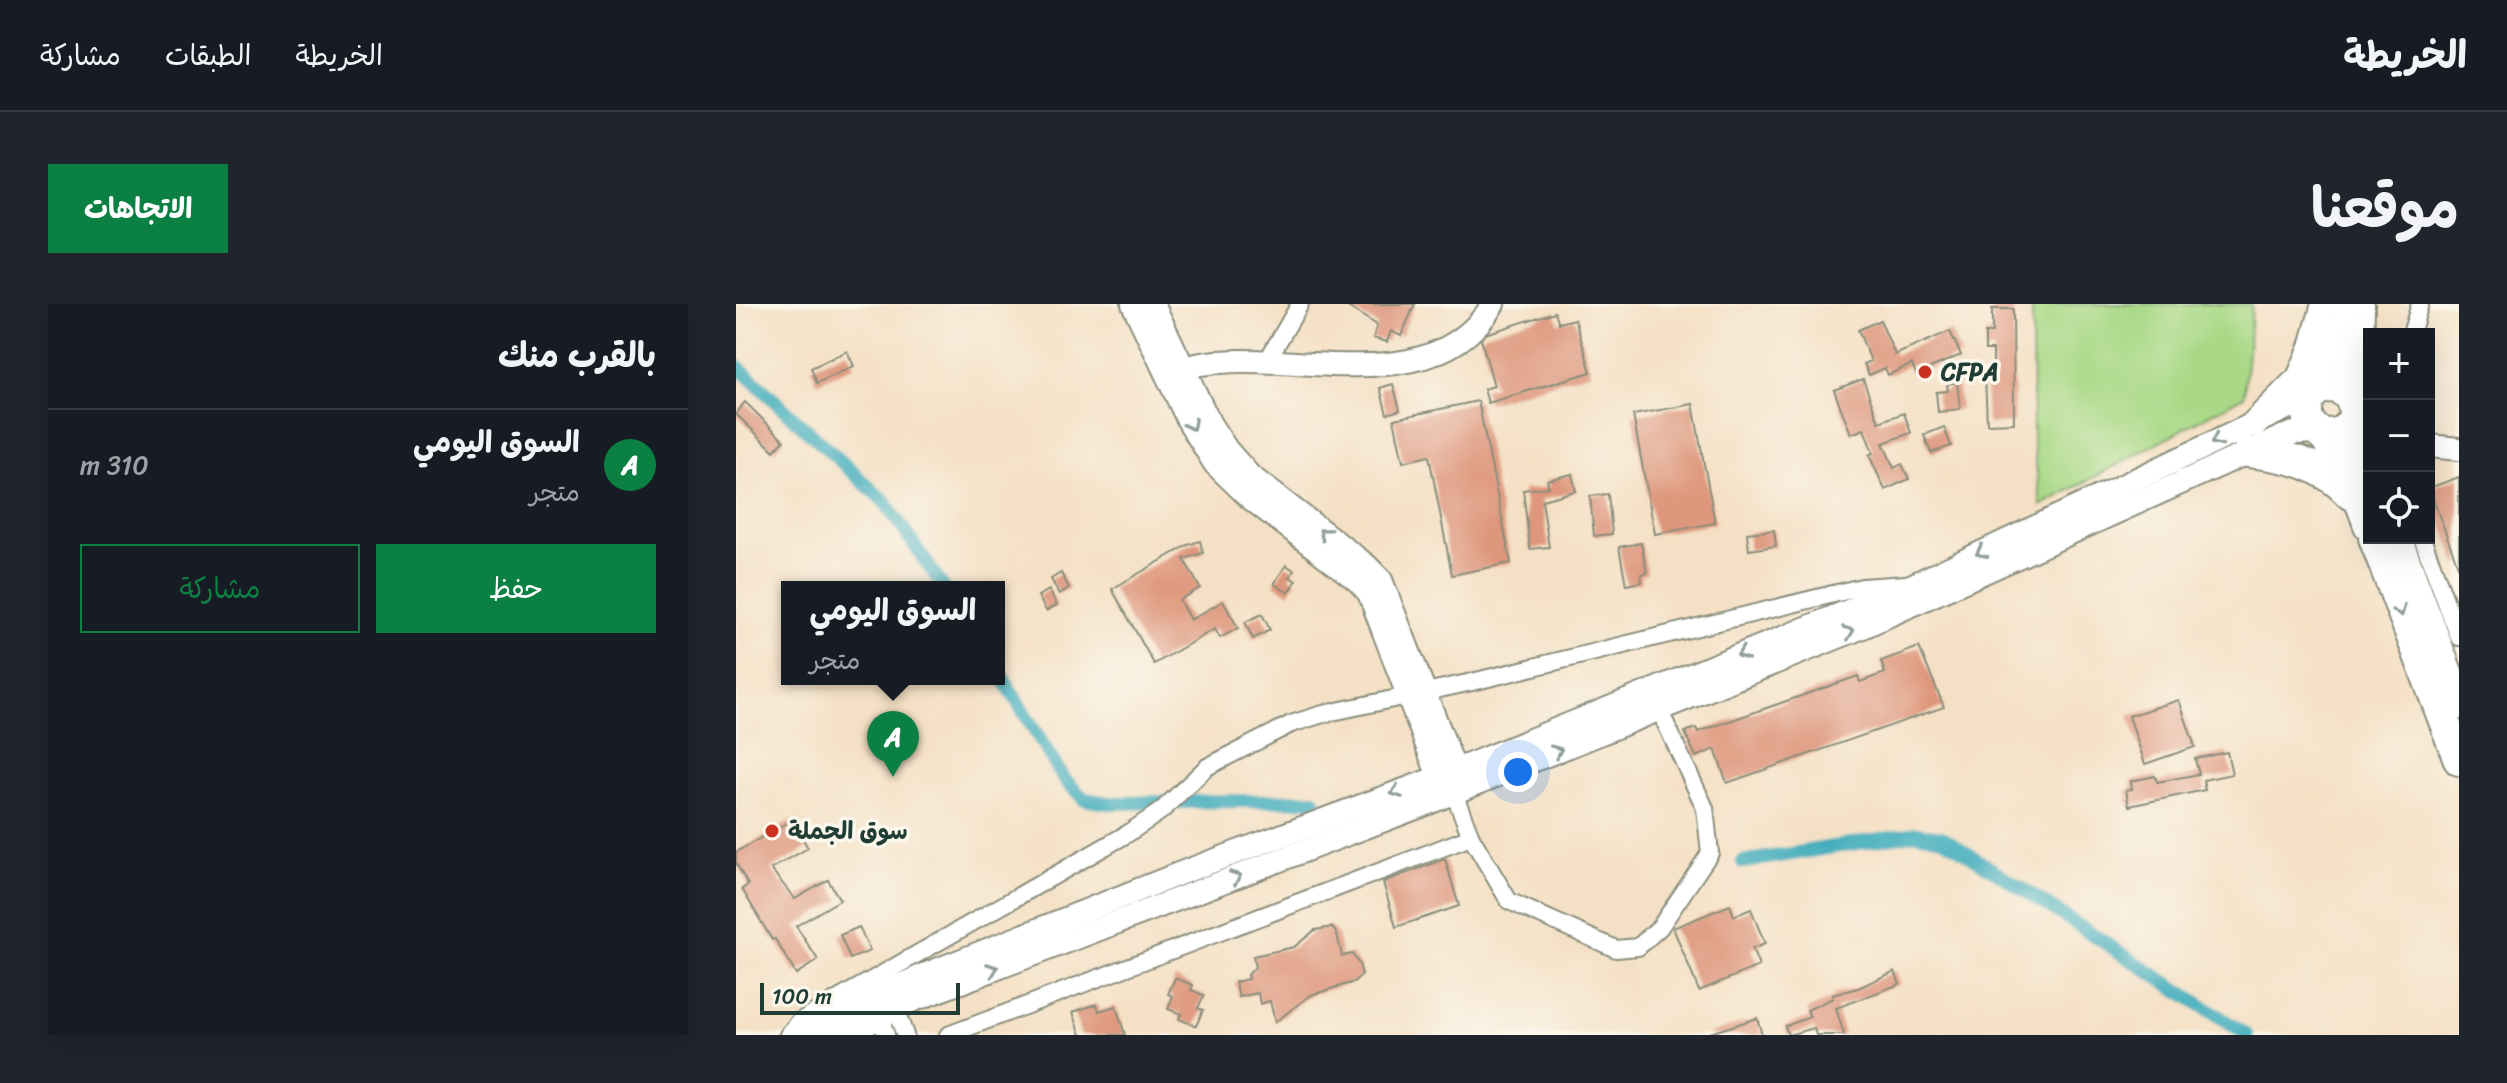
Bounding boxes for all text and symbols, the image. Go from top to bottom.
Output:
text: الخريطة [2343,22,2467,89]
text: مشاركة [40,31,121,80]
text: الطبقات [165,31,251,80]
text: الخريطة [295,31,383,80]
text: موقعنا [2311,159,2459,258]
button: الاتجاهات [48,164,228,253]
text: بالقرب منك [498,326,656,386]
map controls [2363,328,2435,544]
button: + [2363,328,2435,400]
place label: CFPA [1940,351,1999,393]
marker: CFPA [1916,363,1934,381]
button: − [2363,400,2435,472]
text: السوق اليومي [413,415,580,469]
one-way arrow [1181,416,1197,431]
one-way arrow [2210,431,2224,447]
text: 310 m [80,442,149,488]
text: A [621,442,639,488]
text: متجر [529,469,580,515]
button: locate [2363,472,2435,544]
one-way arrow [1318,528,1333,542]
one-way arrow [1975,542,1989,558]
button: مشاركة [80,544,360,633]
button: حفظ [376,544,656,633]
popup [781,581,1005,685]
text: السوق اليومي [809,583,977,637]
one-way arrow [2390,603,2407,617]
one-way arrow [1841,625,1855,642]
text: متجر [809,637,860,683]
one-way arrow [1736,644,1750,661]
pin: A [867,711,919,777]
one-way arrow [1549,744,1563,761]
your location [1498,752,1538,792]
one-way arrow [1390,782,1404,799]
place label: سوق الجملة [788,810,908,852]
marker: سوق الجملة [763,822,781,840]
one-way arrow [1228,870,1242,887]
one-way arrow [986,962,1000,979]
text: 100 m [772,977,832,1016]
scale bar [760,979,960,1015]

